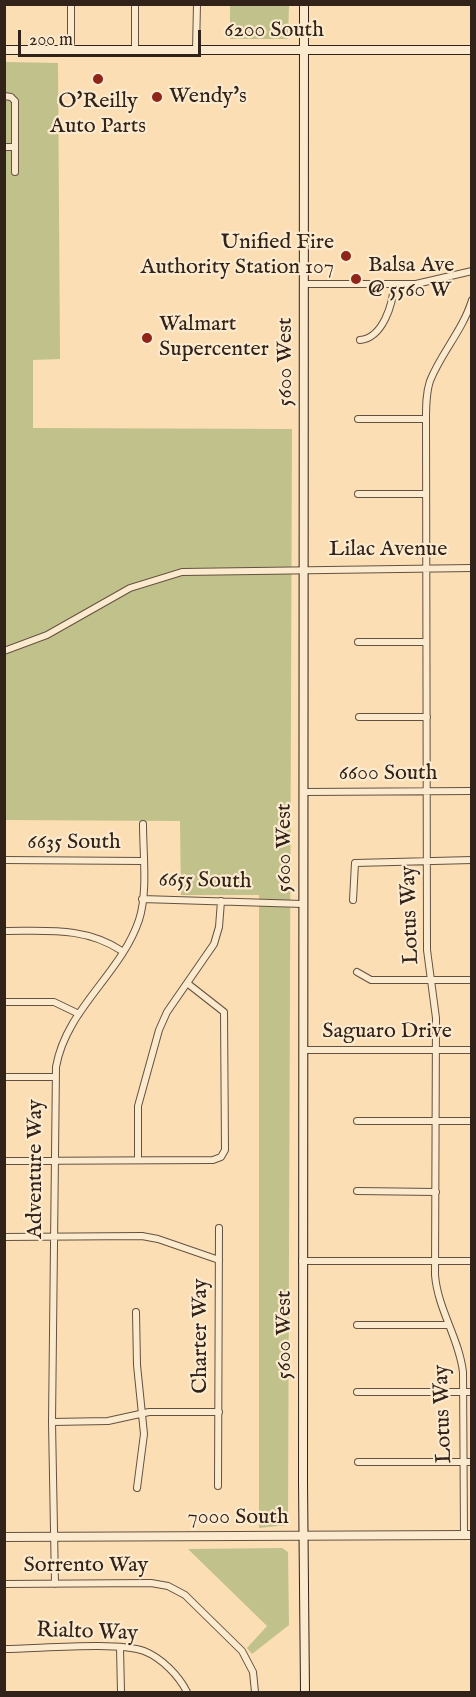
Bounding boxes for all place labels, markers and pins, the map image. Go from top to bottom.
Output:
marker: O'Reilly Auto Parts [91,72,105,86]
place label: Wendy's [169,84,247,110]
place label: O'Reilly Auto Parts [50,89,146,140]
marker: Wendy's [150,90,164,104]
place label: Unified Fire Authority Station 107 [141,230,334,282]
marker: Unified Fire Authority Station 107 [339,249,353,263]
place label: Balsa Ave @ 5560 W [368,253,454,304]
marker: Balsa Ave @ 5560 W [349,272,363,286]
place label: Walmart Supercenter [159,312,269,364]
marker: Walmart Supercenter [140,331,154,345]

